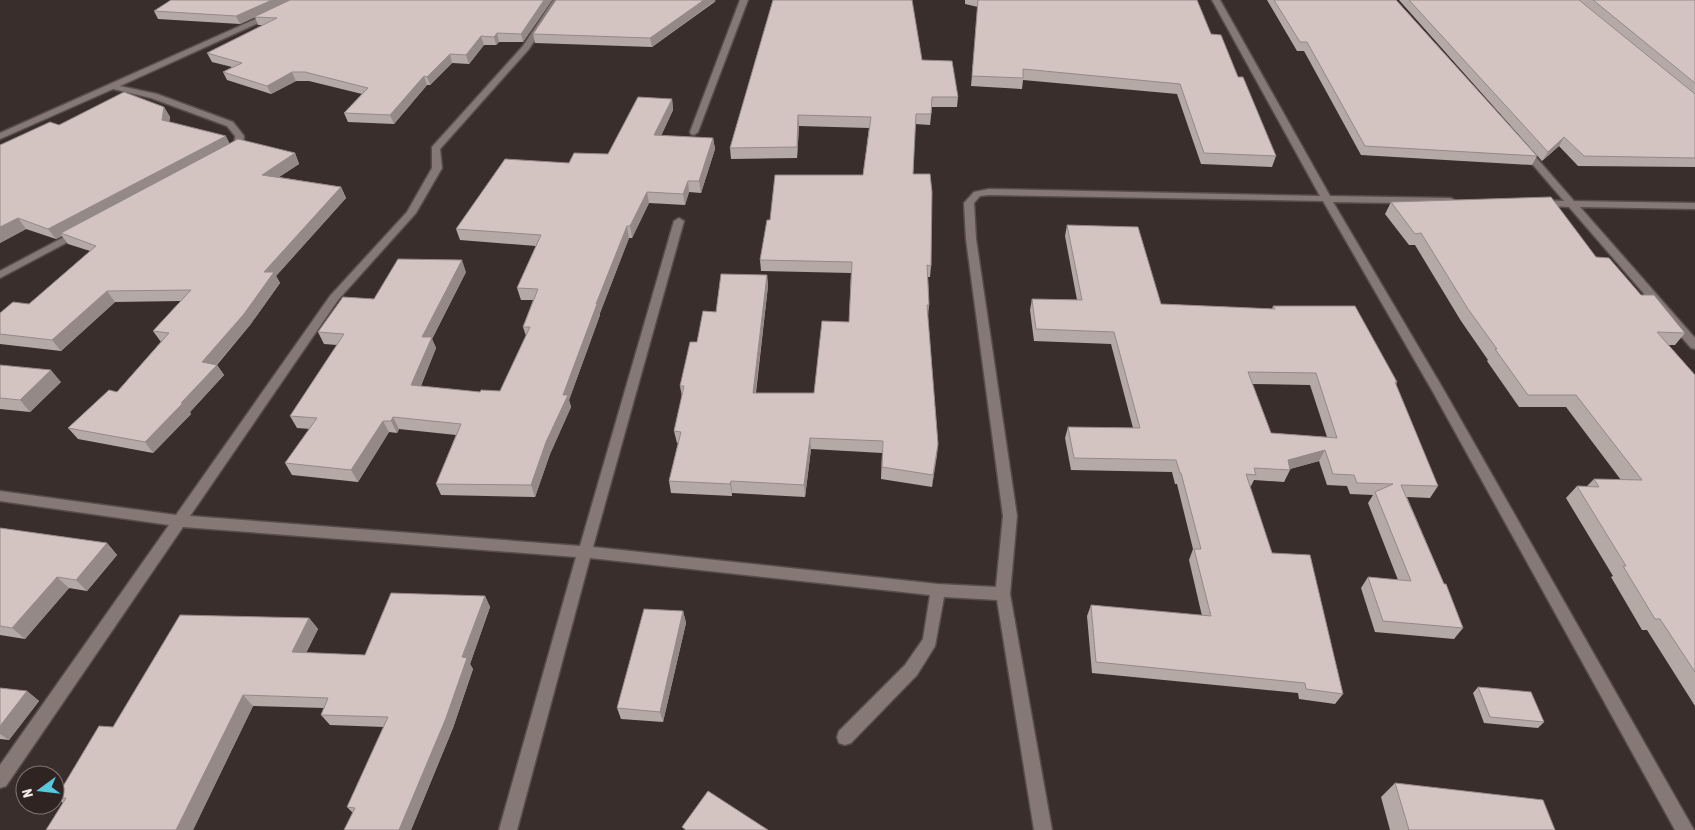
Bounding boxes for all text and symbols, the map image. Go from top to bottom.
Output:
north arrow [15,765,65,815]
text: N [19,787,36,799]

